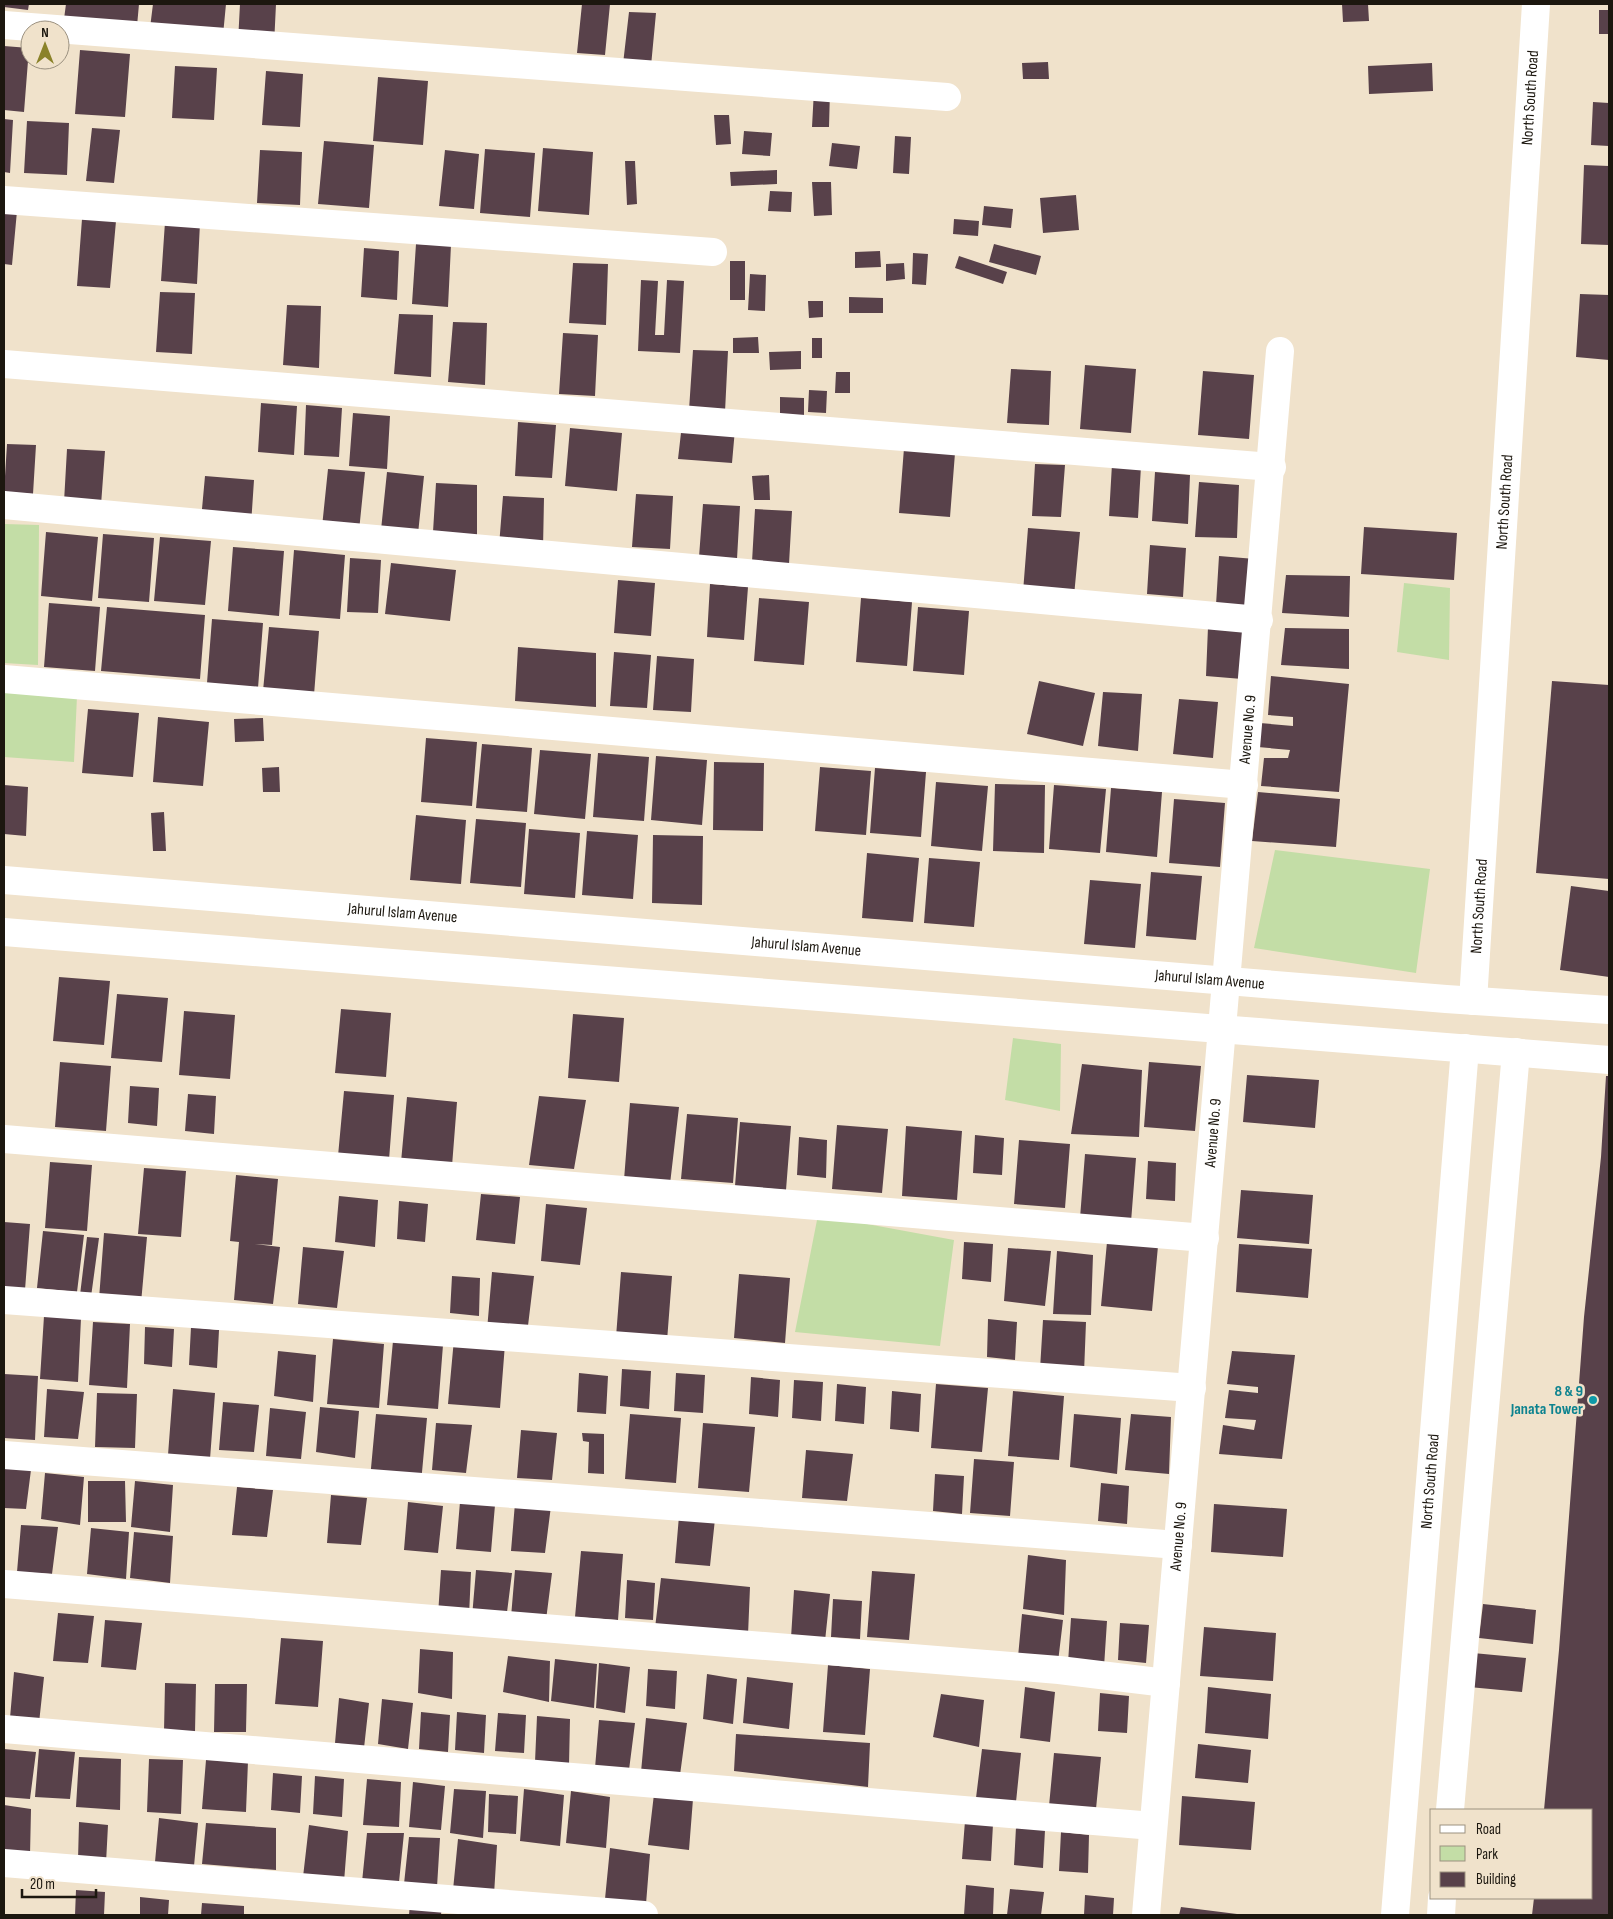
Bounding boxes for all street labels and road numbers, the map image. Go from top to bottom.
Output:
street label: North South Road [1518,50,1543,146]
street label: North South Road [1492,454,1517,550]
street label: Avenue No. 9 [1235,694,1260,766]
street label: North South Road [1467,858,1491,954]
street label: Jahurul Islam Avenue [346,899,458,927]
street label: Jahurul Islam Avenue [750,932,862,960]
street label: Jahurul Islam Avenue [1153,965,1265,994]
street label: Avenue No. 9 [1201,1098,1225,1169]
street label: North South Road [1417,1433,1443,1530]
street label: Avenue No. 9 [1166,1501,1191,1573]

